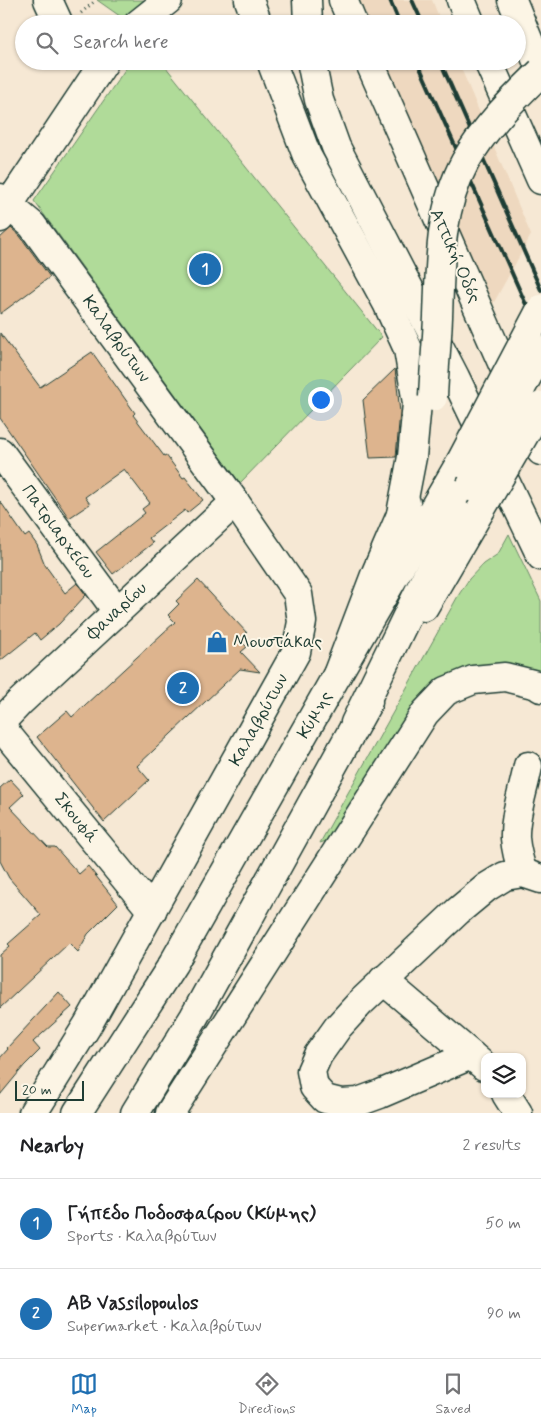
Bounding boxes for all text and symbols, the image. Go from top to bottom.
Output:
search box [15,15,526,70]
icon: search [33,29,61,57]
text: Search here [73,30,169,55]
street label: Αττική Οδός [424,205,487,307]
pin: 1 [189,250,221,288]
street label: Καλαβρύτων [76,291,156,388]
your location [308,387,334,413]
street label: Πατριαρχείου [16,480,100,584]
street label: Φαναρίου [81,577,153,646]
shop icon: Μουστάκας [204,629,230,655]
place label: Μουστάκας [233,630,322,654]
pin: 2 [167,669,199,707]
street label: Καλαβρύτων [224,669,294,771]
street label: Κύμης [292,687,338,743]
street label: Σκουφά [48,788,104,848]
map controls [481,1053,526,1098]
button: layers [481,1053,526,1098]
scale bar [15,1078,84,1101]
text: 20 m [22,1081,52,1099]
text: Nearby [20,1132,84,1160]
text: 2 results [463,1135,521,1156]
text: Γήπεδο Ποδοσφαίρου (Κύμης) [67,1201,316,1226]
text: 1 [32,1213,40,1234]
text: 50 m [485,1213,521,1234]
text: Sports · Καλαβρύτων [67,1226,217,1247]
text: AB Vassilopoulos [67,1291,199,1316]
text: 2 [32,1303,40,1324]
text: 90 m [487,1303,521,1324]
text: Supermarket · Καλαβρύτων [67,1316,262,1337]
tab: Map [70,1370,98,1418]
tab: Directions [238,1370,296,1418]
tab: Saved [436,1370,471,1418]

